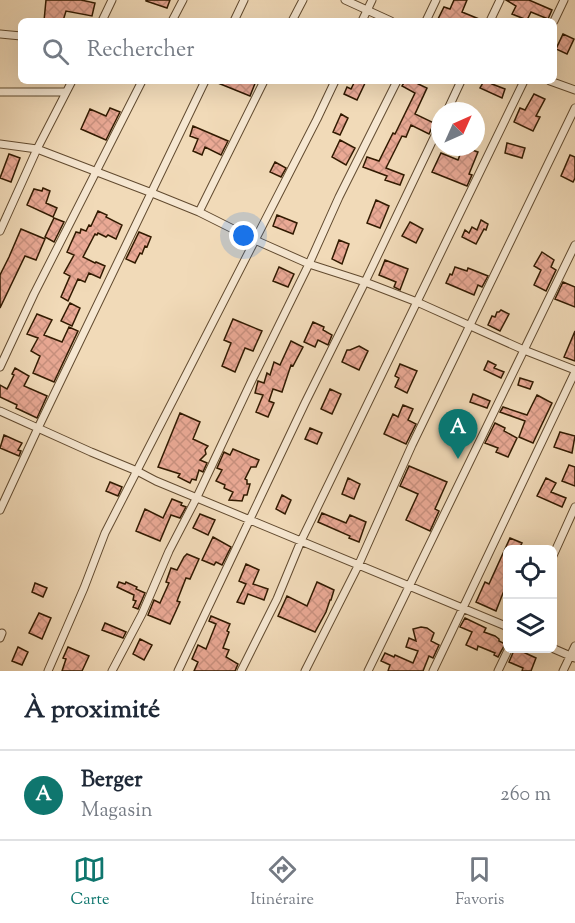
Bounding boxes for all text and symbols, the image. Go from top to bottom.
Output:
search box [18,18,557,84]
icon: search [39,35,72,68]
text: Rechercher [87,35,194,67]
north arrow [431,102,485,156]
your location [229,221,258,250]
pin: A [438,410,478,459]
map controls [503,545,557,653]
button: locate [503,545,557,599]
button: layers [503,599,557,653]
text: À proximité [24,692,160,729]
text: Berger [81,765,143,797]
text: A [35,781,52,810]
text: 260 m [500,781,551,810]
text: Magasin [81,797,153,826]
tab: Carte [71,853,109,912]
tab: Itinéraire [251,853,314,912]
tab: Favoris [455,853,504,912]

